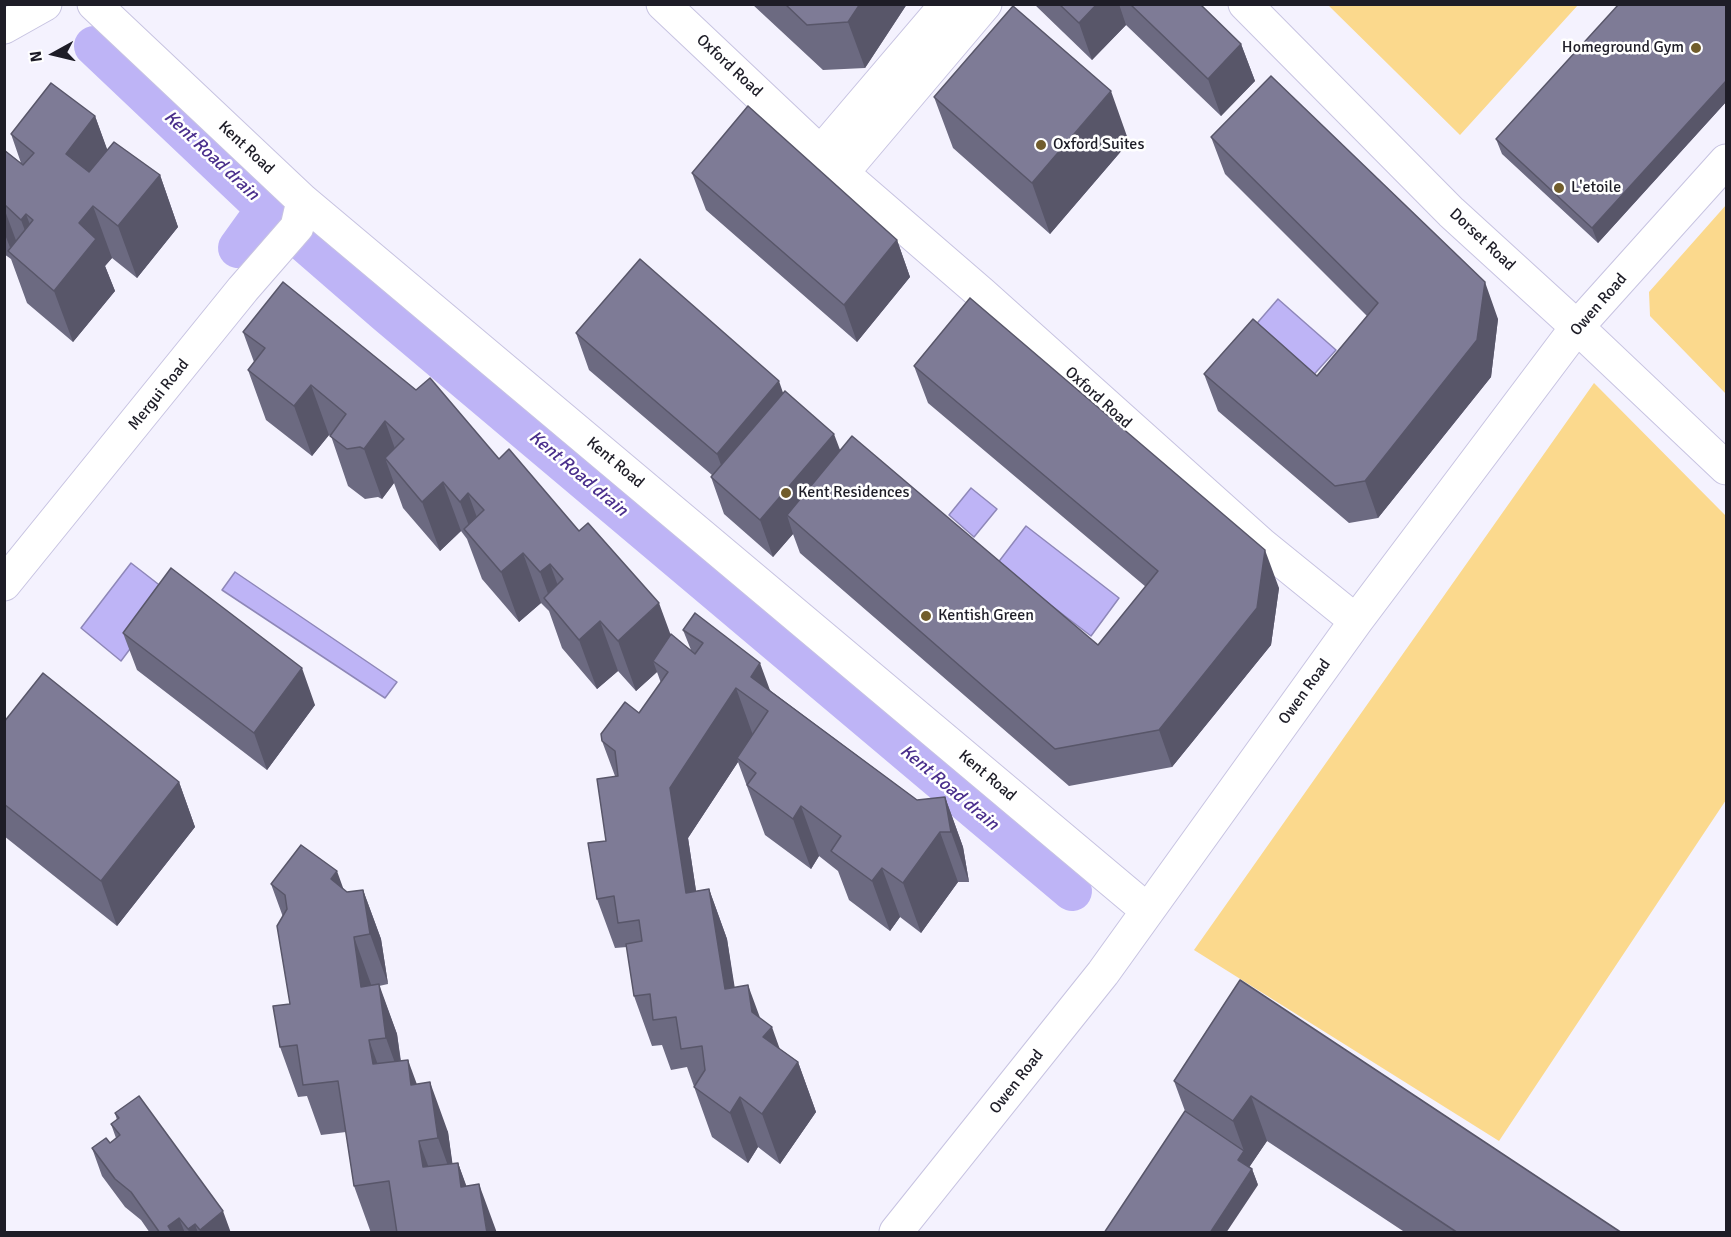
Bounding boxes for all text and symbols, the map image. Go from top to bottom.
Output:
north arrow [24,24,84,84]
street label: Oxford Road [692,31,766,101]
place label: Homeground Gym [1562,38,1684,58]
marker: Homeground Gym [1689,41,1703,55]
text: N [25,50,47,63]
water label: Kent Road drain [159,107,263,205]
street label: Kent Road [214,117,278,179]
place label: Oxford Suites [1053,135,1144,155]
marker: Oxford Suites [1034,138,1048,152]
place label: L'etoile [1571,178,1621,198]
marker: L'etoile [1552,181,1566,195]
street label: Dorset Road [1445,205,1519,275]
street label: Owen Road [1567,270,1631,340]
street label: Mergui Road [125,356,193,434]
street label: Oxford Road [1061,363,1135,433]
water label: Kent Road drain [524,427,632,521]
street label: Kent Road [582,433,648,493]
place label: Kent Residences [798,483,910,503]
marker: Kent Residences [779,486,793,500]
place label: Kentish Green [938,606,1034,626]
marker: Kentish Green [919,609,933,623]
street label: Owen Road [1275,655,1335,729]
water label: Kent Road drain [895,741,1003,835]
street label: Kent Road [954,746,1020,806]
street label: Owen Road [986,1046,1048,1118]

